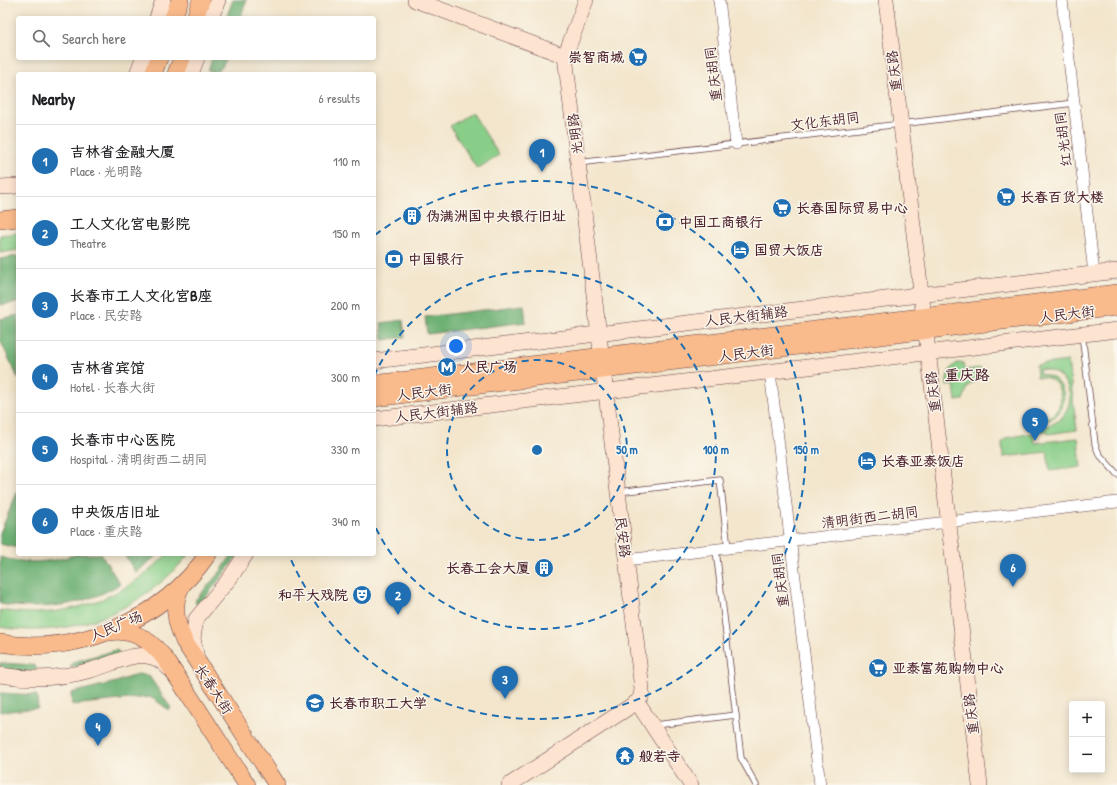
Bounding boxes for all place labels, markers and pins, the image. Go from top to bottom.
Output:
supermarket icon: 崇智商城 [627,46,649,68]
place label: 崇智商城 [568,47,624,66]
pin: 1 [529,139,555,172]
supermarket icon: 长春百货大楼 [995,186,1017,208]
place label: 长春百货大楼 [1020,187,1104,206]
supermarket icon: 长春国际贸易中心 [771,197,793,219]
place label: 长春国际贸易中心 [796,198,908,217]
building icon: 伪满洲国中央银行旧址 [401,205,423,227]
place label: 伪满洲国中央银行旧址 [426,206,566,225]
bank icon: 中国工商银行 [654,211,676,233]
place label: 中国工商银行 [679,212,763,231]
hotel icon: 国贸大饭店 [729,239,751,261]
place label: 国贸大饭店 [754,240,824,259]
bank icon: 中国银行 [383,248,405,270]
place label: 中国银行 [408,249,464,268]
metro station icon: 人民广场 [436,356,458,378]
place label: 人民广场 [461,357,517,376]
pin: 5 [1022,408,1048,441]
centre of rings [530,443,544,457]
hotel icon: 长春亚泰饭店 [856,450,878,472]
place label: 长春亚泰饭店 [881,451,965,470]
pin: 6 [1000,554,1026,587]
building icon: 长春工会大厦 [533,557,555,579]
place label: 长春工会大厦 [446,558,530,577]
pin: 2 [385,582,411,615]
theatre icon: 和平大戏院 [351,584,373,606]
place label: 和平大戏院 [278,585,348,604]
supermarket icon: 亚泰富苑购物中心 [867,657,889,679]
place label: 亚泰富苑购物中心 [892,658,1004,677]
pin: 3 [492,666,518,699]
school or university icon: 长春市职工大学 [304,692,326,714]
place label: 长春市职工大学 [329,693,427,712]
pin: 4 [85,713,111,746]
temple icon: 般若寺 [614,745,636,767]
place label: 般若寺 [639,746,681,765]

